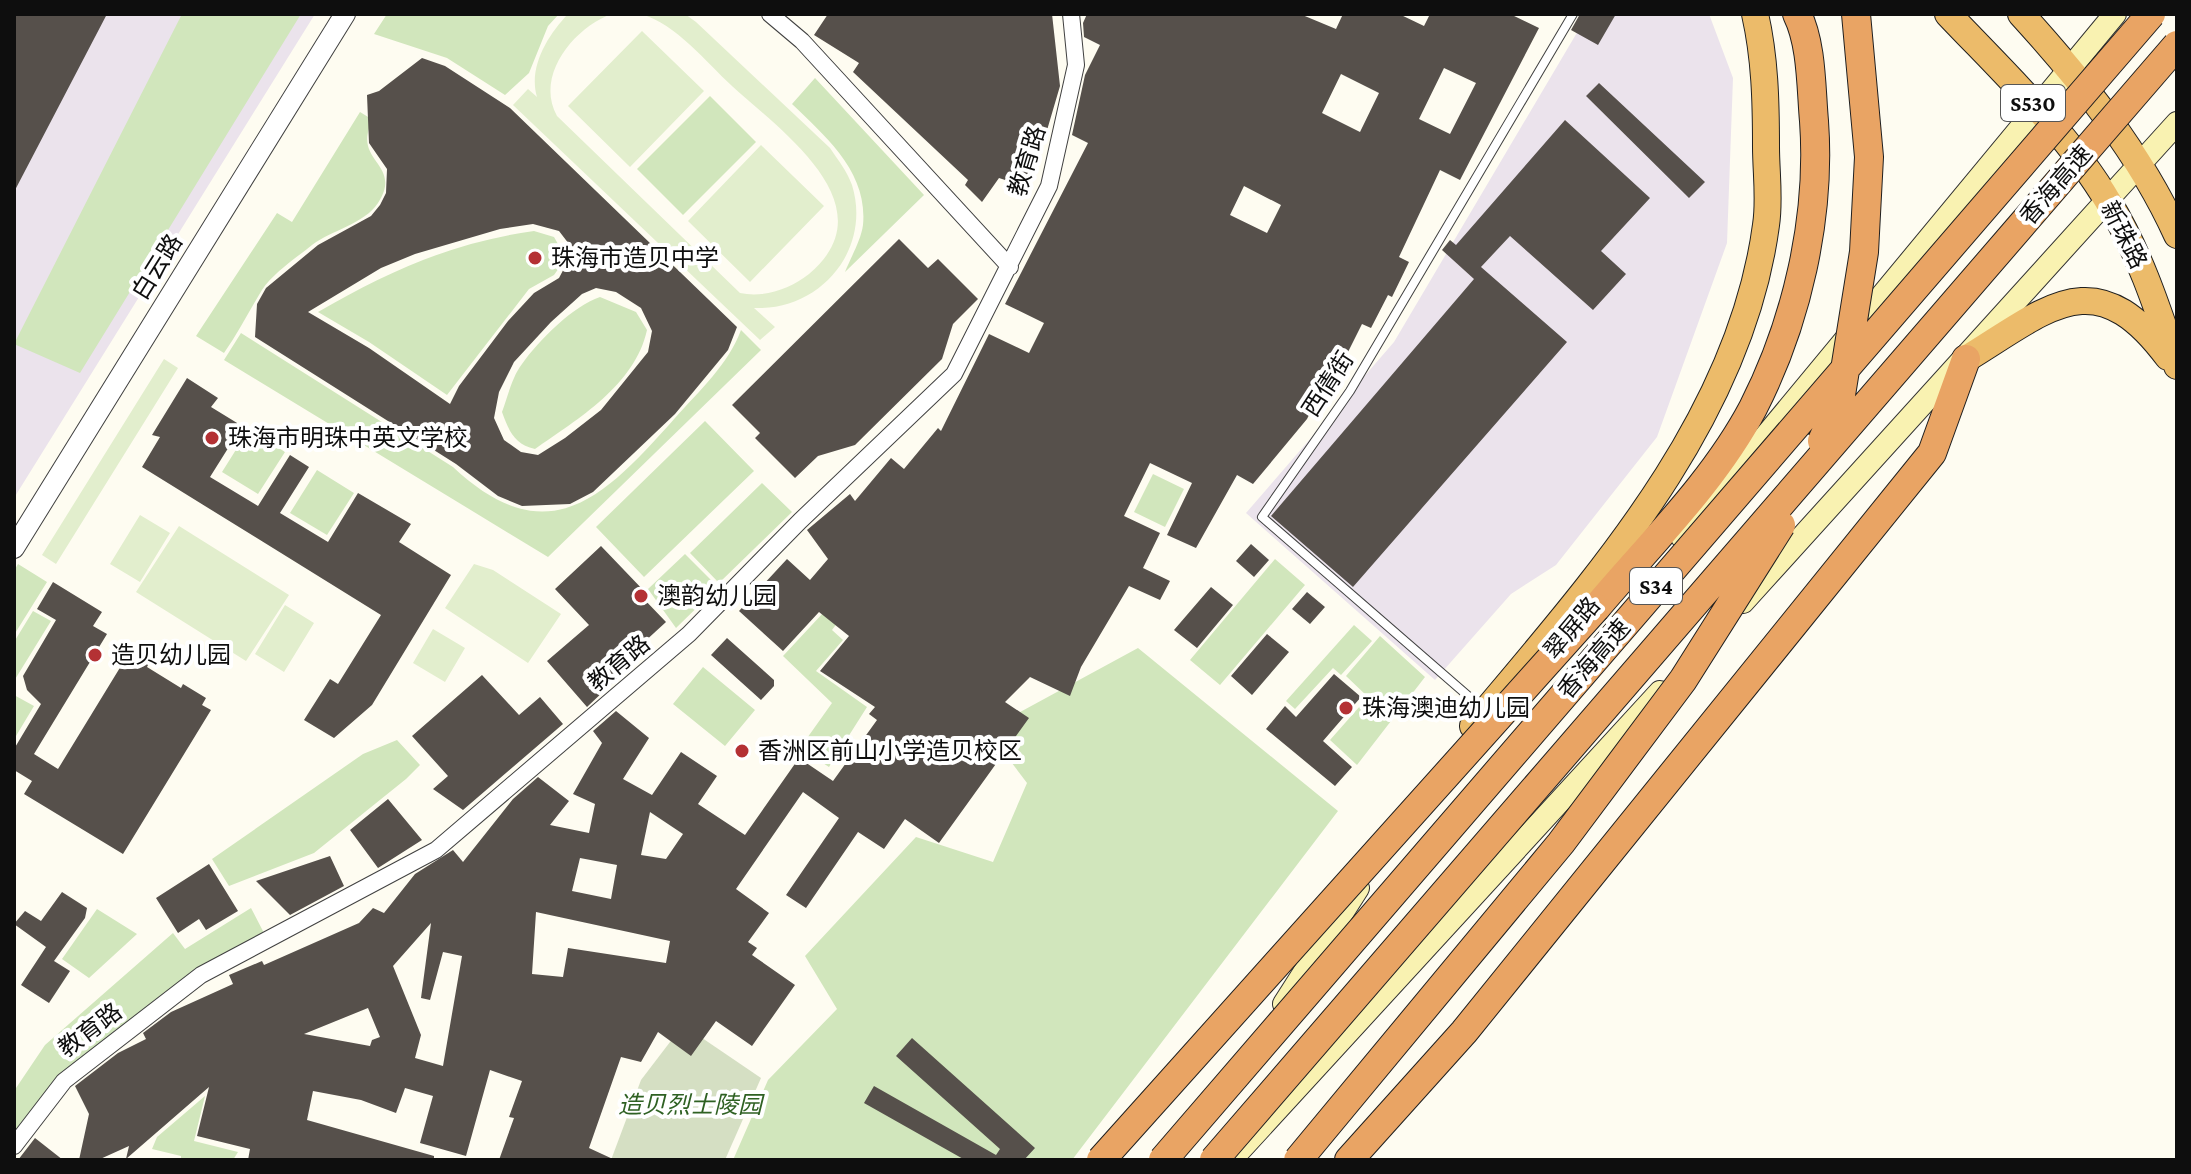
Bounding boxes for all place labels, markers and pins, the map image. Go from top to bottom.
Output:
place label: 珠海市造贝中学 [551,244,719,271]
marker: 珠海市造贝中学 [526,249,544,267]
place label: 珠海市明珠中英文学校 [228,424,468,451]
marker: 珠海市明珠中英文学校 [203,429,221,447]
place label: 澳韵幼儿园 [657,582,777,609]
marker: 澳韵幼儿园 [632,587,650,605]
place label: 造贝幼儿园 [111,641,231,668]
marker: 造贝幼儿园 [86,646,104,664]
place label: 珠海澳迪幼儿园 [1362,694,1530,721]
marker: 珠海澳迪幼儿园 [1337,699,1355,717]
place label: 香洲区前山小学造贝校区 [758,737,1022,764]
marker: 香洲区前山小学造贝校区 [733,742,751,760]

